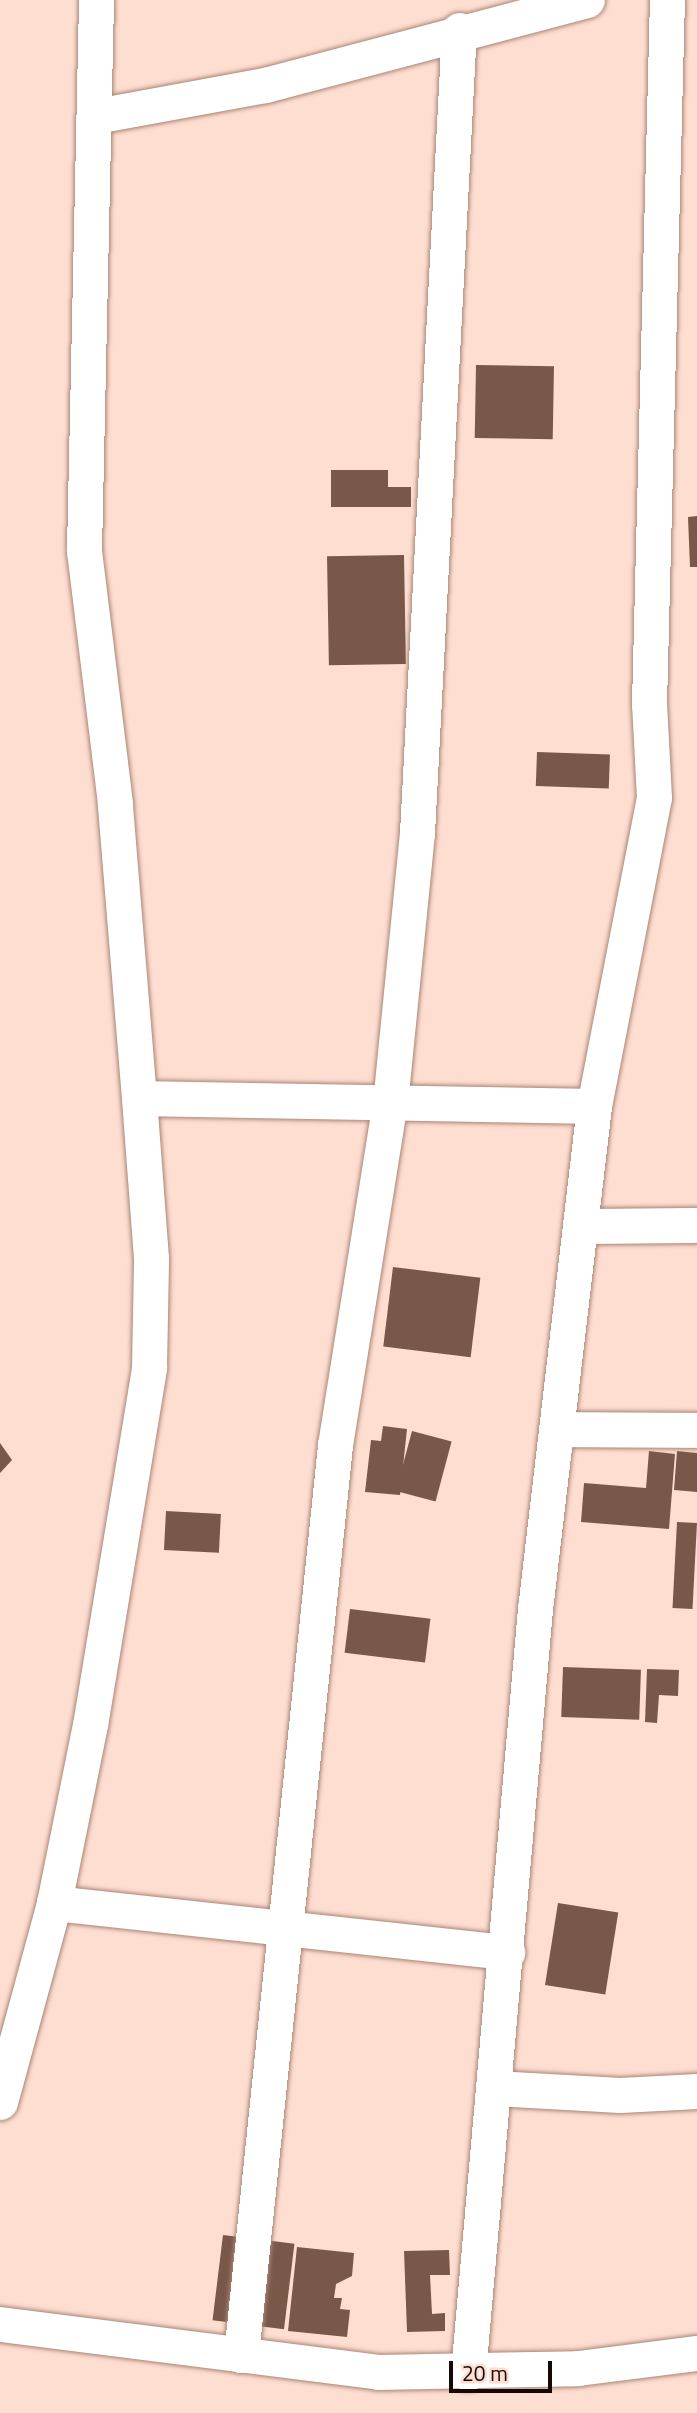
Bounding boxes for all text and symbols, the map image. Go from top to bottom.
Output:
scale bar [452,2346,555,2390]
text: 20 m [462,2357,508,2389]

